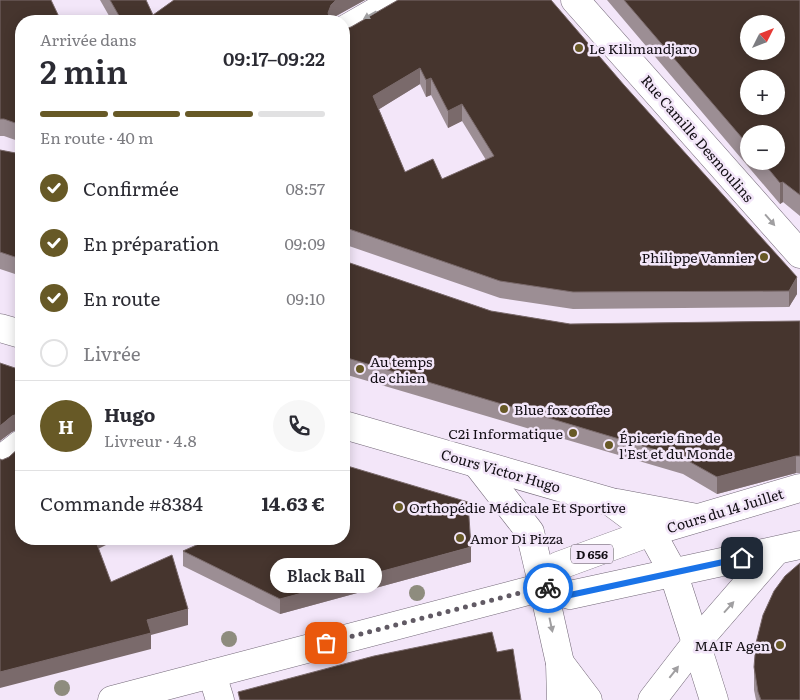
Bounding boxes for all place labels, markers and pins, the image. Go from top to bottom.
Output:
place label: Le Kilimandjaro [589,38,697,58]
marker: Le Kilimandjaro [573,42,585,54]
place label: Philippe Vannier [642,247,754,267]
marker: Philippe Vannier [758,251,770,263]
place label: Au temps de chien [370,351,432,387]
marker: Au temps de chien [354,363,366,375]
place label: Blue fox coffee [514,399,610,419]
marker: Blue fox coffee [498,403,510,415]
place label: C2i Informatique [448,423,563,443]
marker: C2i Informatique [567,427,579,439]
place label: Épicerie fine de l'Est et du Monde [619,427,733,463]
marker: Épicerie fine de l'Est et du Monde [603,439,615,451]
place label: Orthopédie Médicale Et Sportive [409,497,626,517]
marker: Orthopédie Médicale Et Sportive [393,501,405,513]
place label: Amor Di Pizza [470,528,564,548]
marker: Amor Di Pizza [454,532,466,544]
pin [721,537,763,579]
callout: Black Ball [270,558,382,593]
pin [305,622,347,664]
place label: MAIF Agen [694,635,770,655]
marker: MAIF Agen [774,639,786,651]

